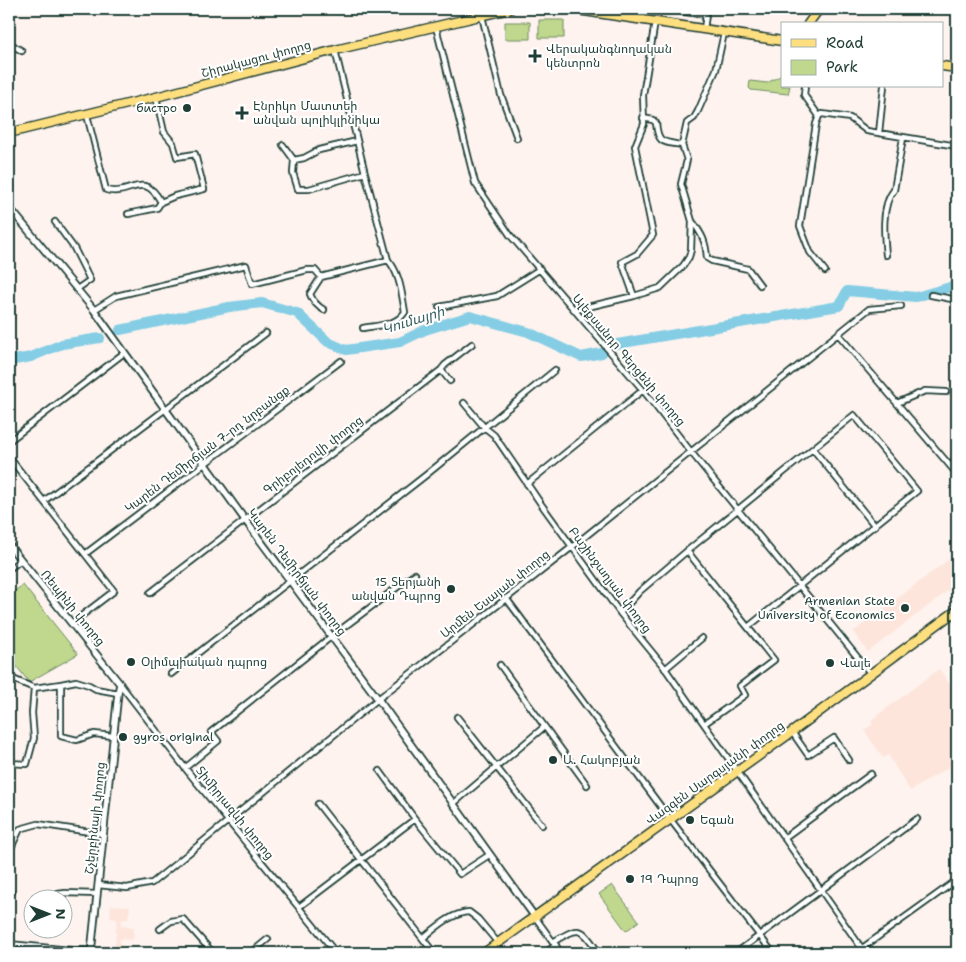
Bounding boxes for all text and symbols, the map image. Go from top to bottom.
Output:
legend [781,22,944,88]
text: Road [826,33,864,53]
street label: Շիրակացու փողոց [199,37,313,81]
place label: Վերականգնողական կենտրոն [546,41,672,71]
marker: Վերականգնողական կենտրոն [528,49,542,63]
text: Park [826,57,858,77]
place label: Էնրիկո Մատտեի անվան պոլիկլինիկա [253,98,380,128]
place label: бистро [136,100,177,116]
marker: бистро [181,102,193,114]
marker: Էնրիկո Մատտեի անվան պոլիկլինիկա [235,106,249,120]
street label: Ալեքսանդր Գերցենի փողոց [569,291,689,429]
water label: Կումայրի [380,302,447,338]
street label: Կարեն Դեմիրճյան 7-րդ նրբանցք [121,382,293,516]
street label: Գրիբոյեդովի փողոց [260,412,366,498]
street label: Կարեն Դեմիրճյան փողոց [244,505,350,639]
street label: Բաշինջաղյան փողոց [565,524,655,636]
street label: Արմեն Եսայան փողոց [437,546,553,642]
street label: Ռեպինի փողոց [37,567,109,649]
place label: 15 Տերյանի անվան Դպրոց [352,574,441,604]
marker: 15 Տերյանի անվան Դպրոց [445,583,457,595]
place label: Armenian State University of Economics [758,593,895,623]
marker: Armenian State University of Economics [899,602,911,614]
place label: Օլիմպիական դպրոց [141,654,267,670]
place label: Վալե [840,655,871,671]
marker: Օլիմպիական դպրոց [125,656,137,668]
marker: Վալե [824,657,836,669]
street label: Վազգեն Սարգսյանի փողոց [643,717,787,829]
place label: gyros original [133,729,214,745]
marker: gyros original [117,731,129,743]
place label: Ա. Հակոբյան [563,752,640,768]
marker: Ա. Հակոբյան [547,754,559,766]
street label: Շչերբինայի փողոց [81,761,109,875]
street label: Տիմիրյազևի փողոց [192,763,278,863]
place label: Եգան [700,812,734,828]
marker: Եգան [684,814,696,826]
place label: 19 Դպրոց [640,871,699,887]
marker: 19 Դպրոց [624,873,636,885]
north arrow [22,890,72,940]
text: N [52,908,70,920]

